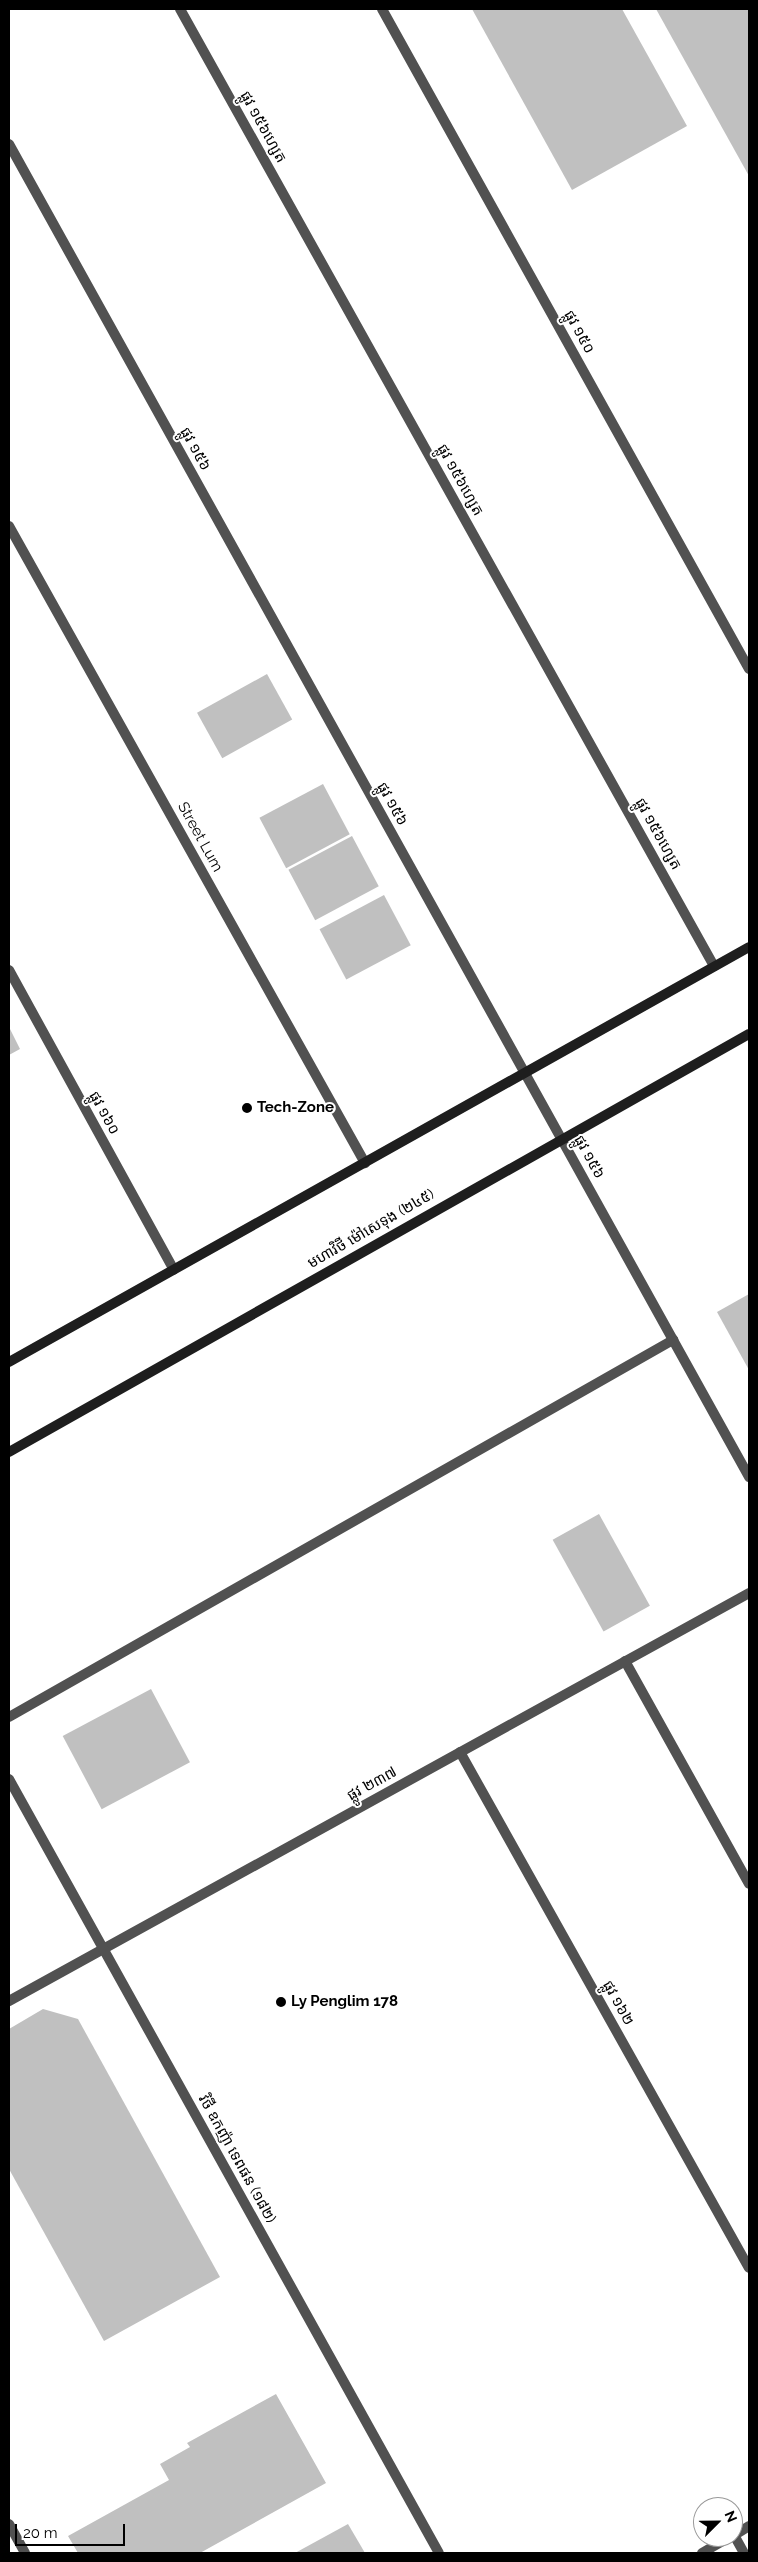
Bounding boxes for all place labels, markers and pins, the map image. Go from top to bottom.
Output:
place label: Tech-Zone [257,1099,334,1117]
marker: Tech-Zone [241,1102,253,1114]
place label: Ly Penglim 178 [291,1993,398,2011]
marker: Ly Penglim 178 [275,1996,287,2008]

